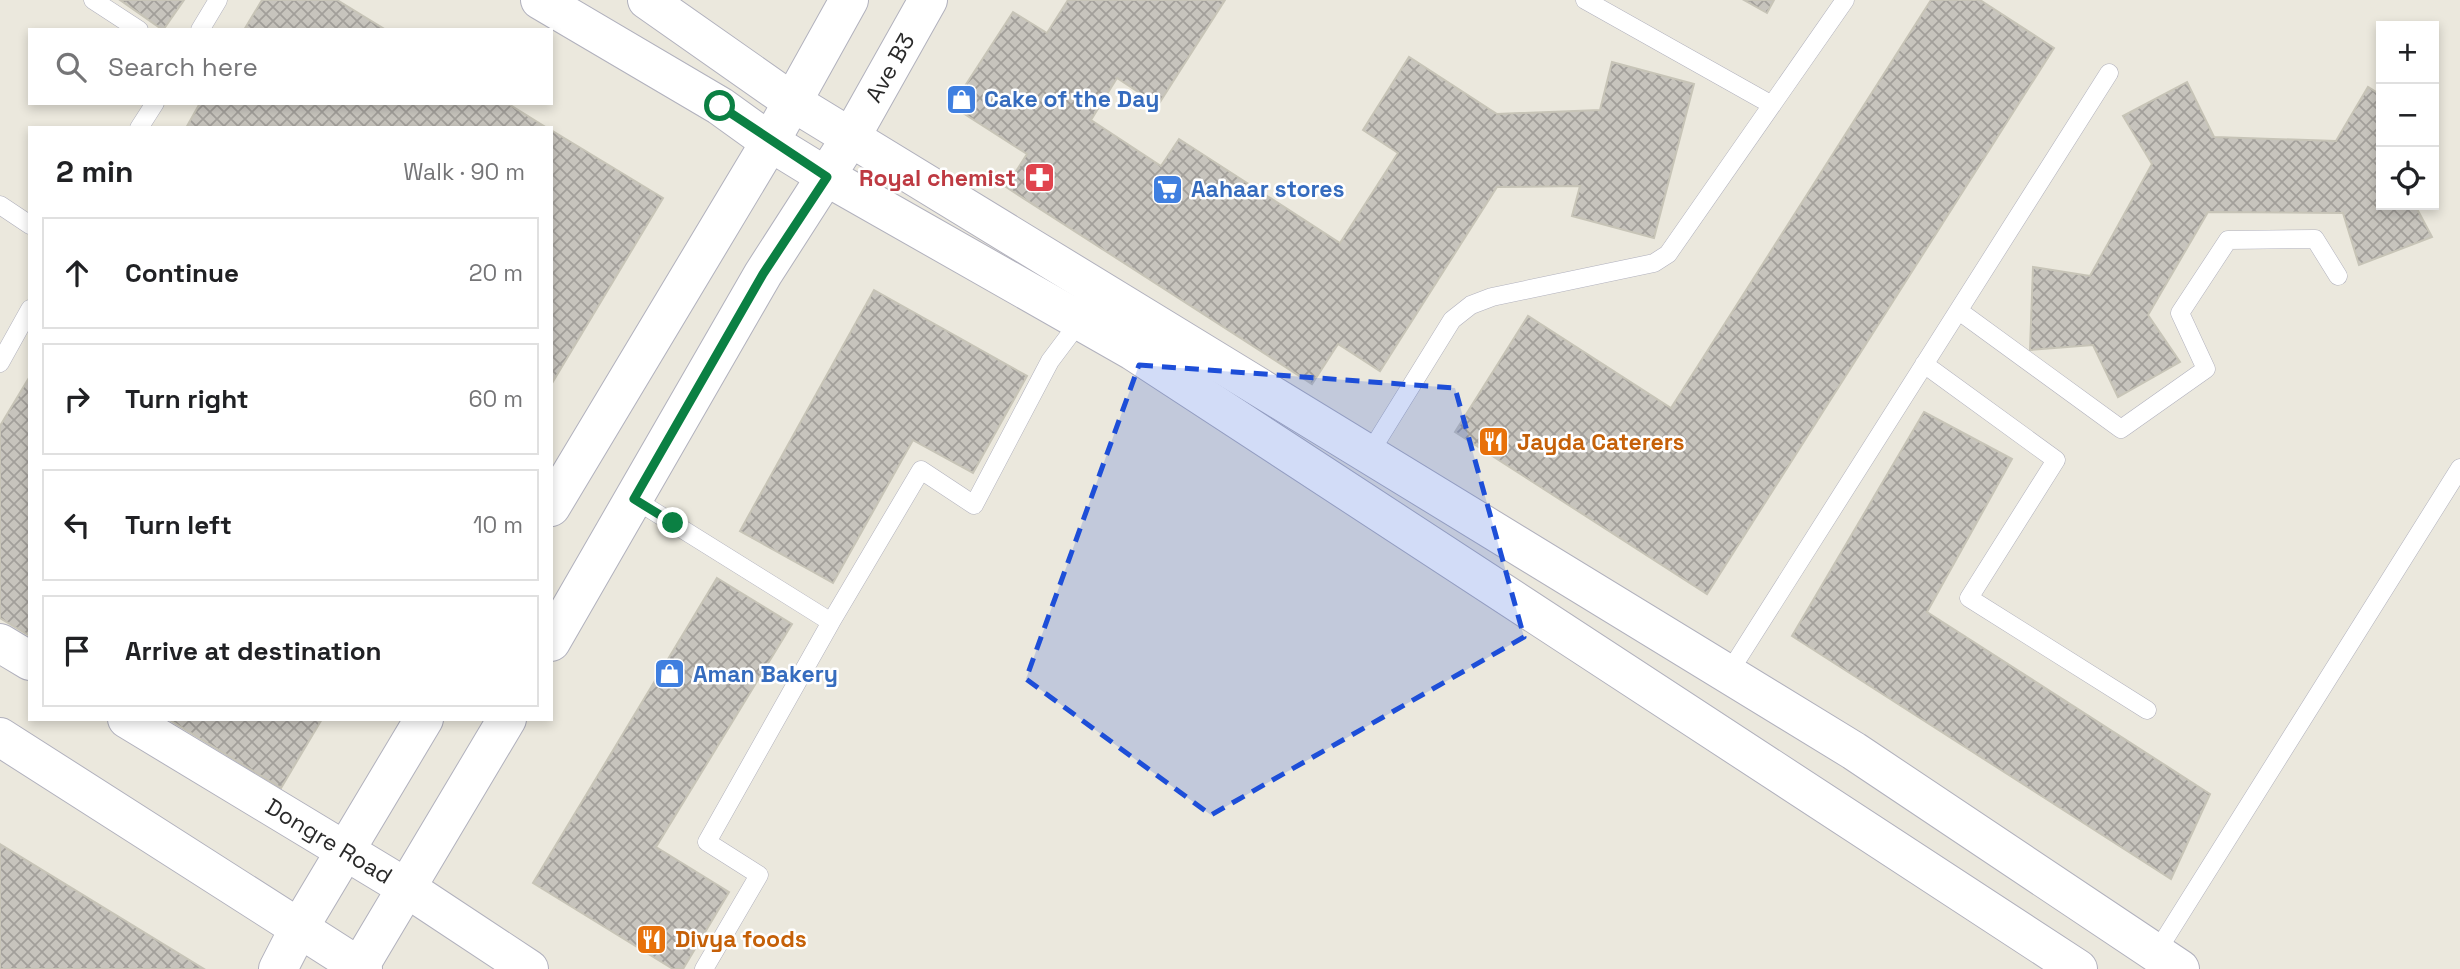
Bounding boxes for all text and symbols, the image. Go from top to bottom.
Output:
map controls [2376,21,2439,210]
button: + [2376,21,2439,84]
search box [28,28,553,105]
street label: Ave B3 [859,28,921,108]
icon: search [52,48,90,86]
text: Search here [108,50,258,84]
shop icon: Cake of the Day [944,82,978,116]
place label: Cake of the Day [984,84,1159,114]
button: − [2376,84,2439,147]
route start [704,90,735,121]
button: locate [2376,147,2439,210]
text: 2 min [56,152,134,191]
text: Walk · 90 m [403,157,525,187]
pharmacy icon: Royal chemist [1022,161,1056,195]
place label: Royal chemist [859,163,1016,193]
supermarket icon: Aahaar stores [1151,172,1185,206]
place label: Aahaar stores [1191,174,1345,204]
icon: ahead [58,254,96,292]
text: Continue [125,256,239,290]
text: 20 m [469,258,523,288]
icon: right [58,380,96,418]
text: Turn right [125,382,249,416]
text: 60 m [468,384,523,414]
restaurant icon: Jayda Caterers [1477,425,1511,459]
place label: Jayda Caterers [1517,427,1685,457]
icon: left [58,506,96,544]
route end [657,507,688,538]
text: Turn left [125,508,232,542]
text: 10 m [473,510,523,540]
icon: arrive [58,632,96,670]
text: Arrive at destination [125,634,382,668]
shop icon: Aman Bakery [653,657,687,691]
place label: Aman Bakery [693,659,838,689]
street label: Dongre Road [260,791,398,891]
restaurant icon: Divya foods [635,922,669,956]
place label: Divya foods [675,924,807,954]

